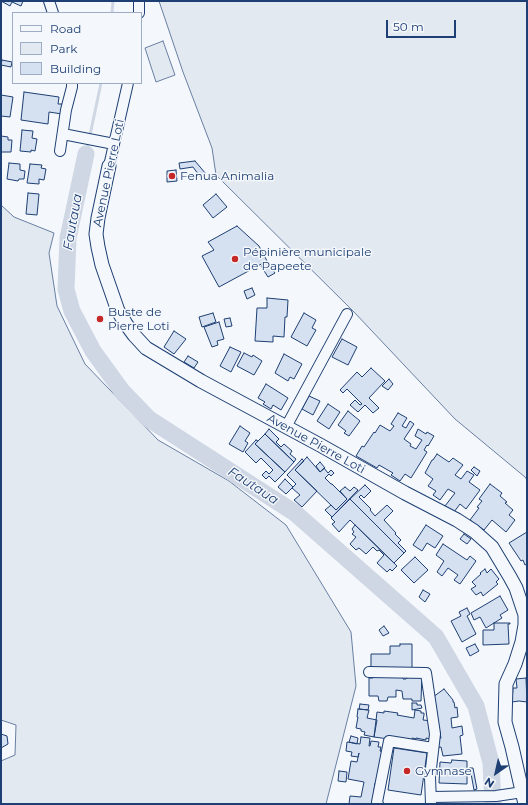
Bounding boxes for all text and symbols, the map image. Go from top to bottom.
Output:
legend [12,12,142,84]
scale bar [388,12,458,38]
text: 50 m [393,19,424,34]
text: Road [50,21,81,36]
text: Park [50,41,77,56]
text: Building [50,61,101,76]
street label: Avenue Pierre Loti [91,118,127,228]
place label: Fenua Animalia [180,169,274,183]
marker: Fenua Animalia [167,171,177,181]
water label: Fautaua [60,193,86,251]
place label: Pépinière municipale de Papeete [243,245,371,273]
marker: Pépinière municipale de Papeete [230,254,240,264]
place label: Buste de Pierre Loti [108,305,169,333]
marker: Buste de Pierre Loti [95,314,105,324]
street label: Avenue Pierre Loti [264,411,368,477]
water label: Fautaua [225,464,281,508]
north arrow [476,753,516,793]
place label: Gymnase [415,764,472,778]
marker: Gymnase [402,766,412,776]
text: N [482,775,497,791]

